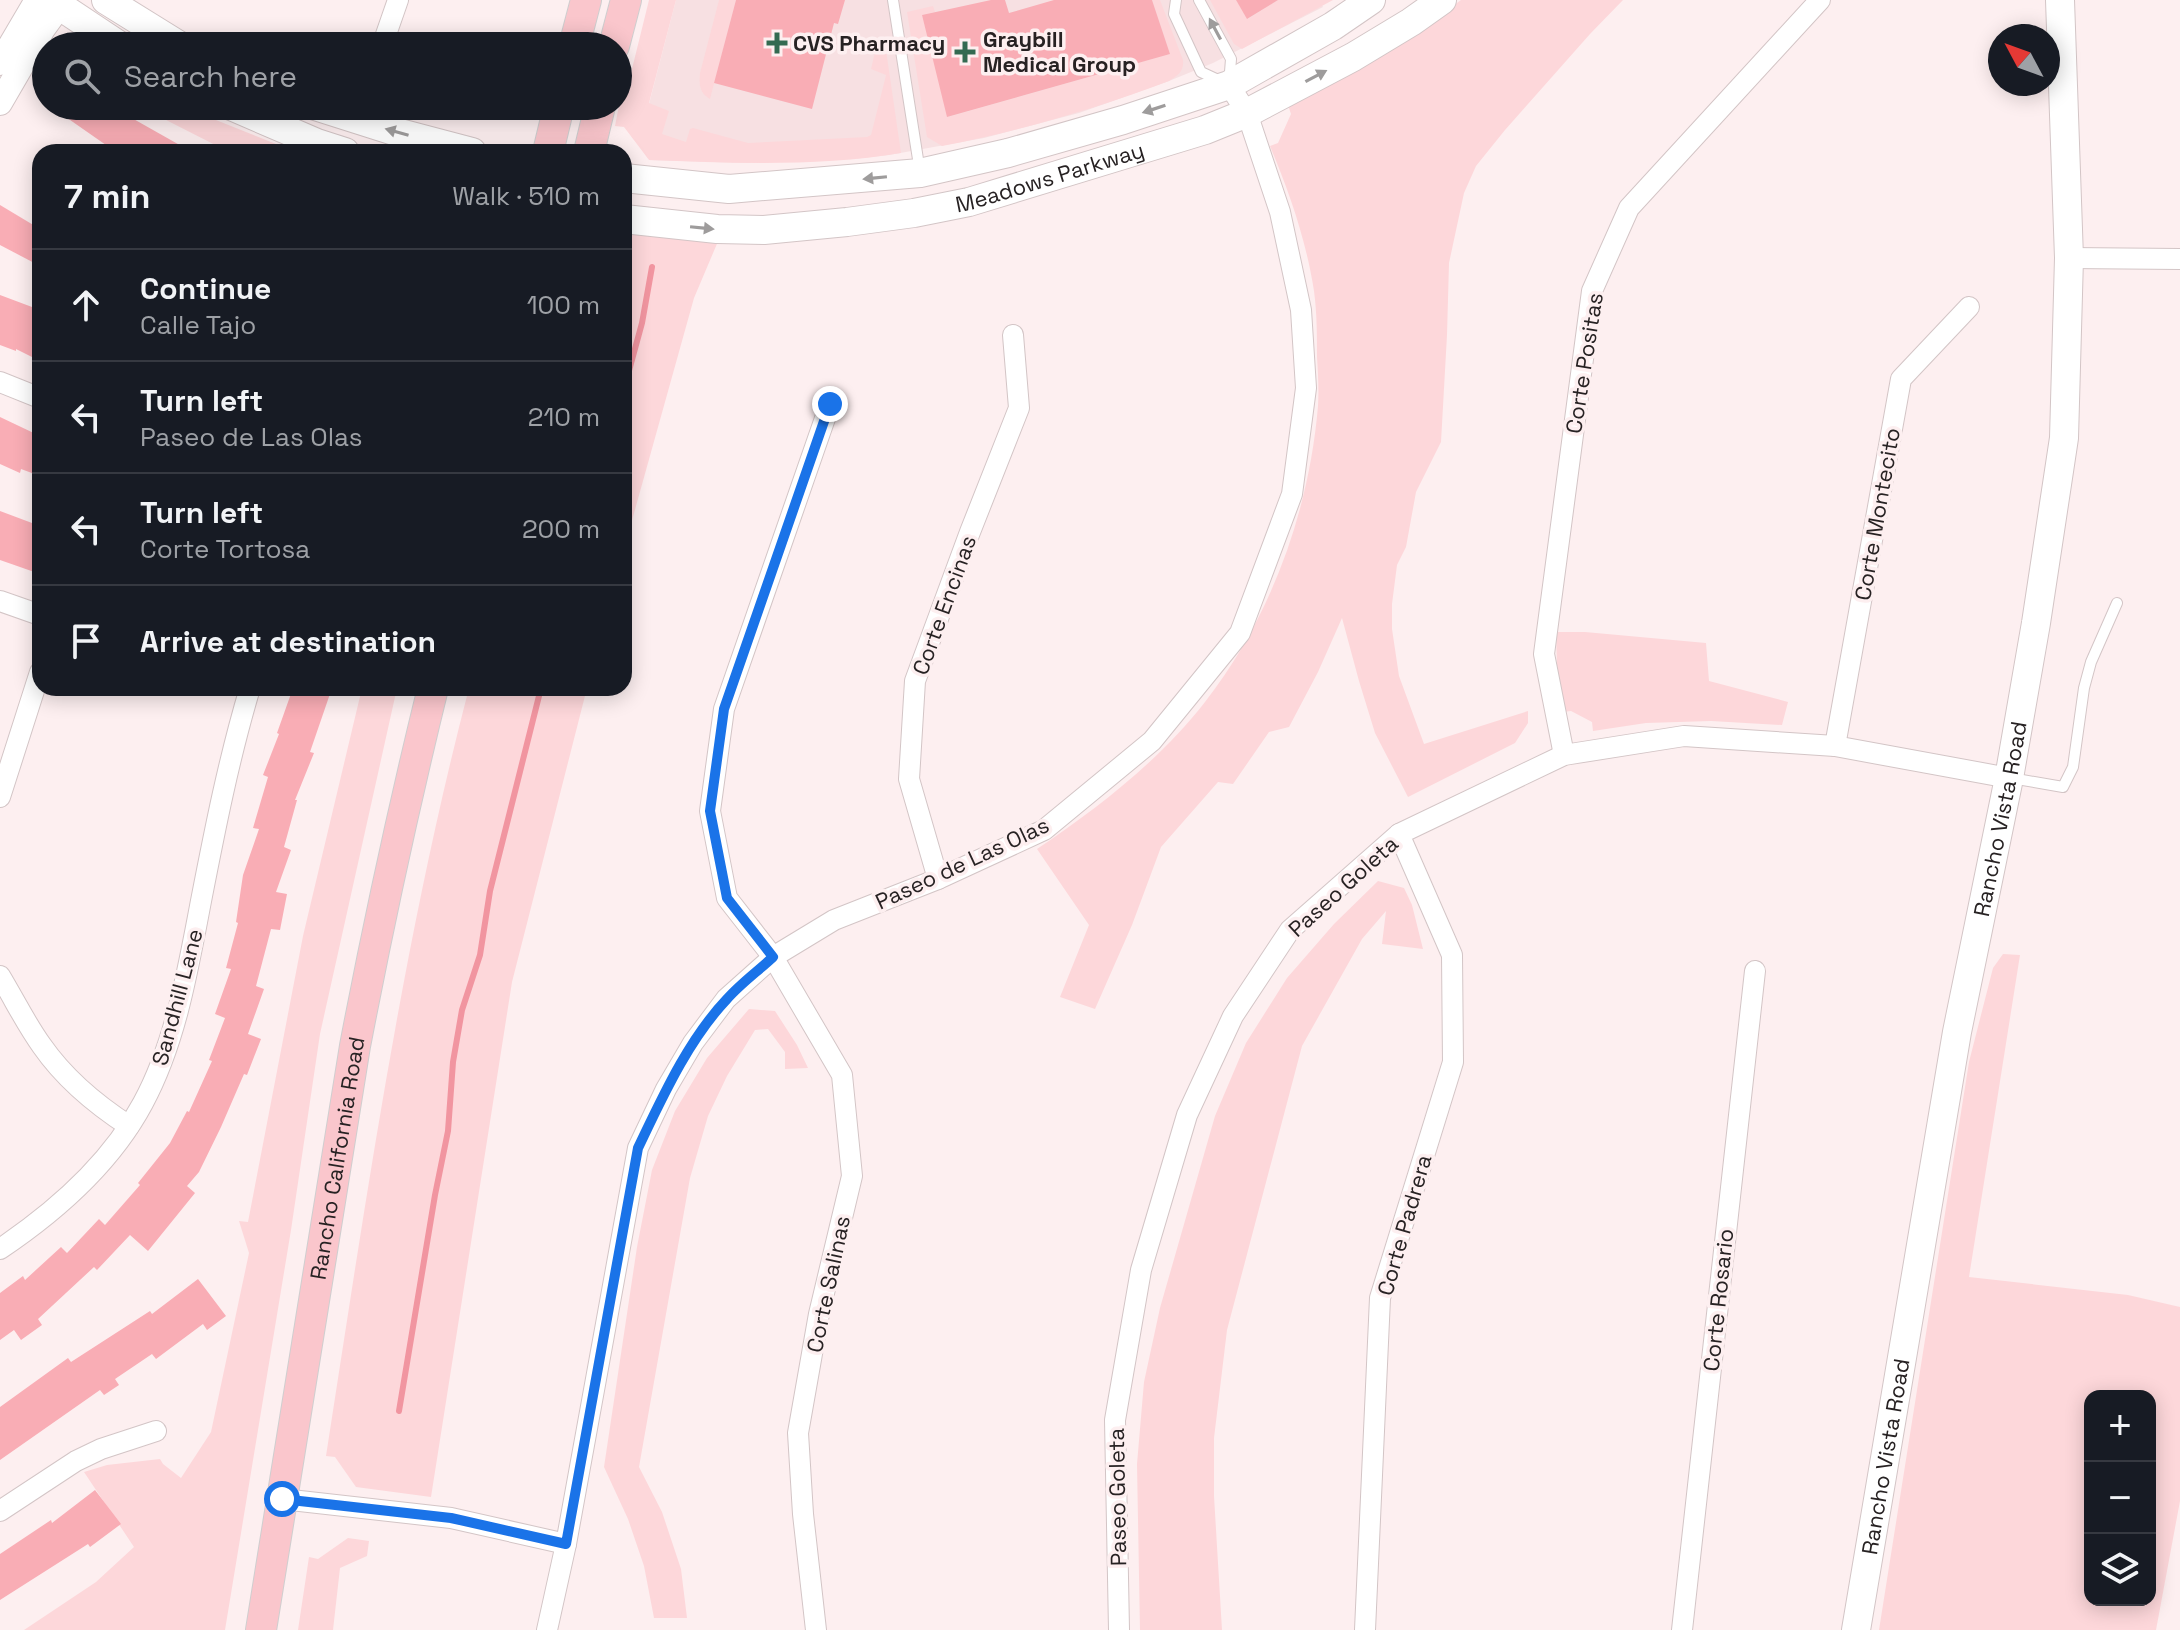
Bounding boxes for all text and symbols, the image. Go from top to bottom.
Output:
one-way arrow [1209,18,1222,41]
north arrow [1988,24,2060,96]
place label: Graybill Medical Group [983,25,1136,78]
place label: CVS Pharmacy [793,29,945,57]
search box [32,32,632,120]
marker: CVS Pharmacy [768,34,786,52]
marker: Graybill Medical Group [954,41,976,63]
icon: search [60,54,104,98]
text: Search here [124,57,297,96]
one-way arrow [1305,70,1327,84]
one-way arrow [1142,104,1166,116]
one-way arrow [384,125,408,138]
street label: Meadows Parkway [953,135,1147,218]
one-way arrow [862,171,887,184]
text: 7 min [64,175,151,218]
text: Walk · 510 m [452,179,600,213]
one-way arrow [689,221,714,234]
text: Continue [140,269,271,308]
icon: ahead [64,283,108,327]
text: 100 m [527,288,600,322]
street label: Corte Positas [1559,291,1609,435]
text: Calle Tajo [140,308,256,342]
text: Turn left [140,381,263,420]
route end [812,386,848,422]
icon: left [64,395,108,439]
text: 210 m [528,400,600,434]
text: Paseo de Las Olas [140,420,363,454]
street label: Corte Montecito [1848,425,1906,603]
text: Turn left [140,493,263,532]
icon: left [64,507,108,551]
text: 200 m [522,512,600,546]
street label: Corte Encinas [906,531,982,679]
text: Corte Tortosa [140,532,310,566]
icon: arrive [64,619,108,663]
text: Arrive at destination [140,622,436,661]
street label: Rancho Vista Road [1967,719,2033,919]
street label: Paseo de Las Olas [871,811,1053,915]
street label: Paseo Goleta [1282,829,1404,943]
street label: Sandhill Lane [145,926,209,1068]
street label: Rancho California Road [304,1034,371,1282]
street label: Corte Padrera [1371,1151,1438,1299]
street label: Corte Salinas [800,1213,856,1355]
street label: Corte Rosario [1697,1227,1739,1373]
street label: Rancho Vista Road [1855,1356,1916,1557]
map controls [2084,1390,2156,1606]
button: + [2084,1390,2156,1462]
street label: Paseo Goleta [1102,1427,1132,1566]
button: − [2084,1462,2156,1534]
route start [264,1481,300,1517]
button: layers [2084,1534,2156,1606]

